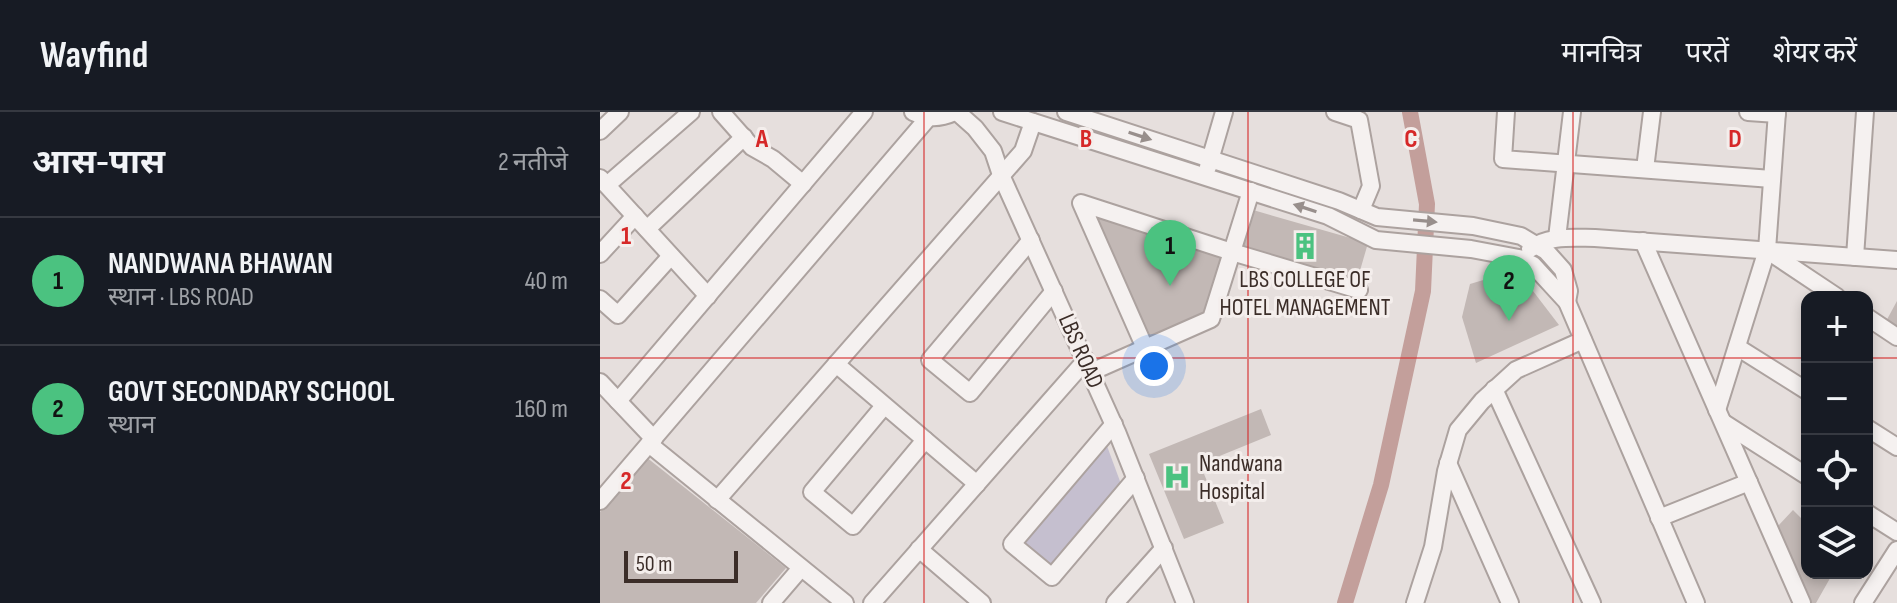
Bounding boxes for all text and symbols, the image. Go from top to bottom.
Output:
text: Wayfind [40,33,148,78]
text: मानचित्र [1562,37,1642,70]
text: परतें [1686,37,1729,70]
text: शेयर करें [1773,37,1857,70]
text: A [755,124,769,155]
text: B [1080,124,1092,155]
text: C [1404,124,1418,155]
text: D [1728,124,1742,155]
one-way arrow [1128,131,1152,143]
text: आस-पास [32,142,165,183]
text: 2 नतीजे [498,147,568,178]
one-way arrow [1293,202,1317,214]
one-way arrow [1413,215,1438,228]
pin: 1 [1144,220,1196,286]
text: 1 [621,221,631,252]
building icon: LBS COLLEGE OF HOTEL MANAGEMENT [1290,231,1320,261]
text: NANDWANA BHAWAN [108,246,333,282]
pin: 2 [1483,255,1535,321]
place label: LBS COLLEGE OF HOTEL MANAGEMENT [1220,265,1391,322]
text: 1 [53,266,63,297]
text: 40 m [525,266,568,297]
text: स्थान · LBS ROAD [108,282,254,313]
map controls [1801,291,1873,579]
button: + [1801,291,1873,363]
street label: LBS ROAD [1052,309,1110,393]
your location [1134,346,1174,386]
button: − [1801,363,1873,435]
text: GOVT SECONDARY SCHOOL [108,374,394,410]
text: 2 [52,394,64,425]
text: 160 m [515,394,568,425]
text: स्थान [108,410,155,441]
button: locate [1801,435,1873,507]
place label: Nandwana Hospital [1199,449,1283,506]
hospital icon: Nandwana Hospital [1162,462,1192,492]
text: 2 [620,466,632,497]
button: layers [1801,507,1873,579]
scale bar [624,547,738,583]
text: 50 m [636,551,672,578]

